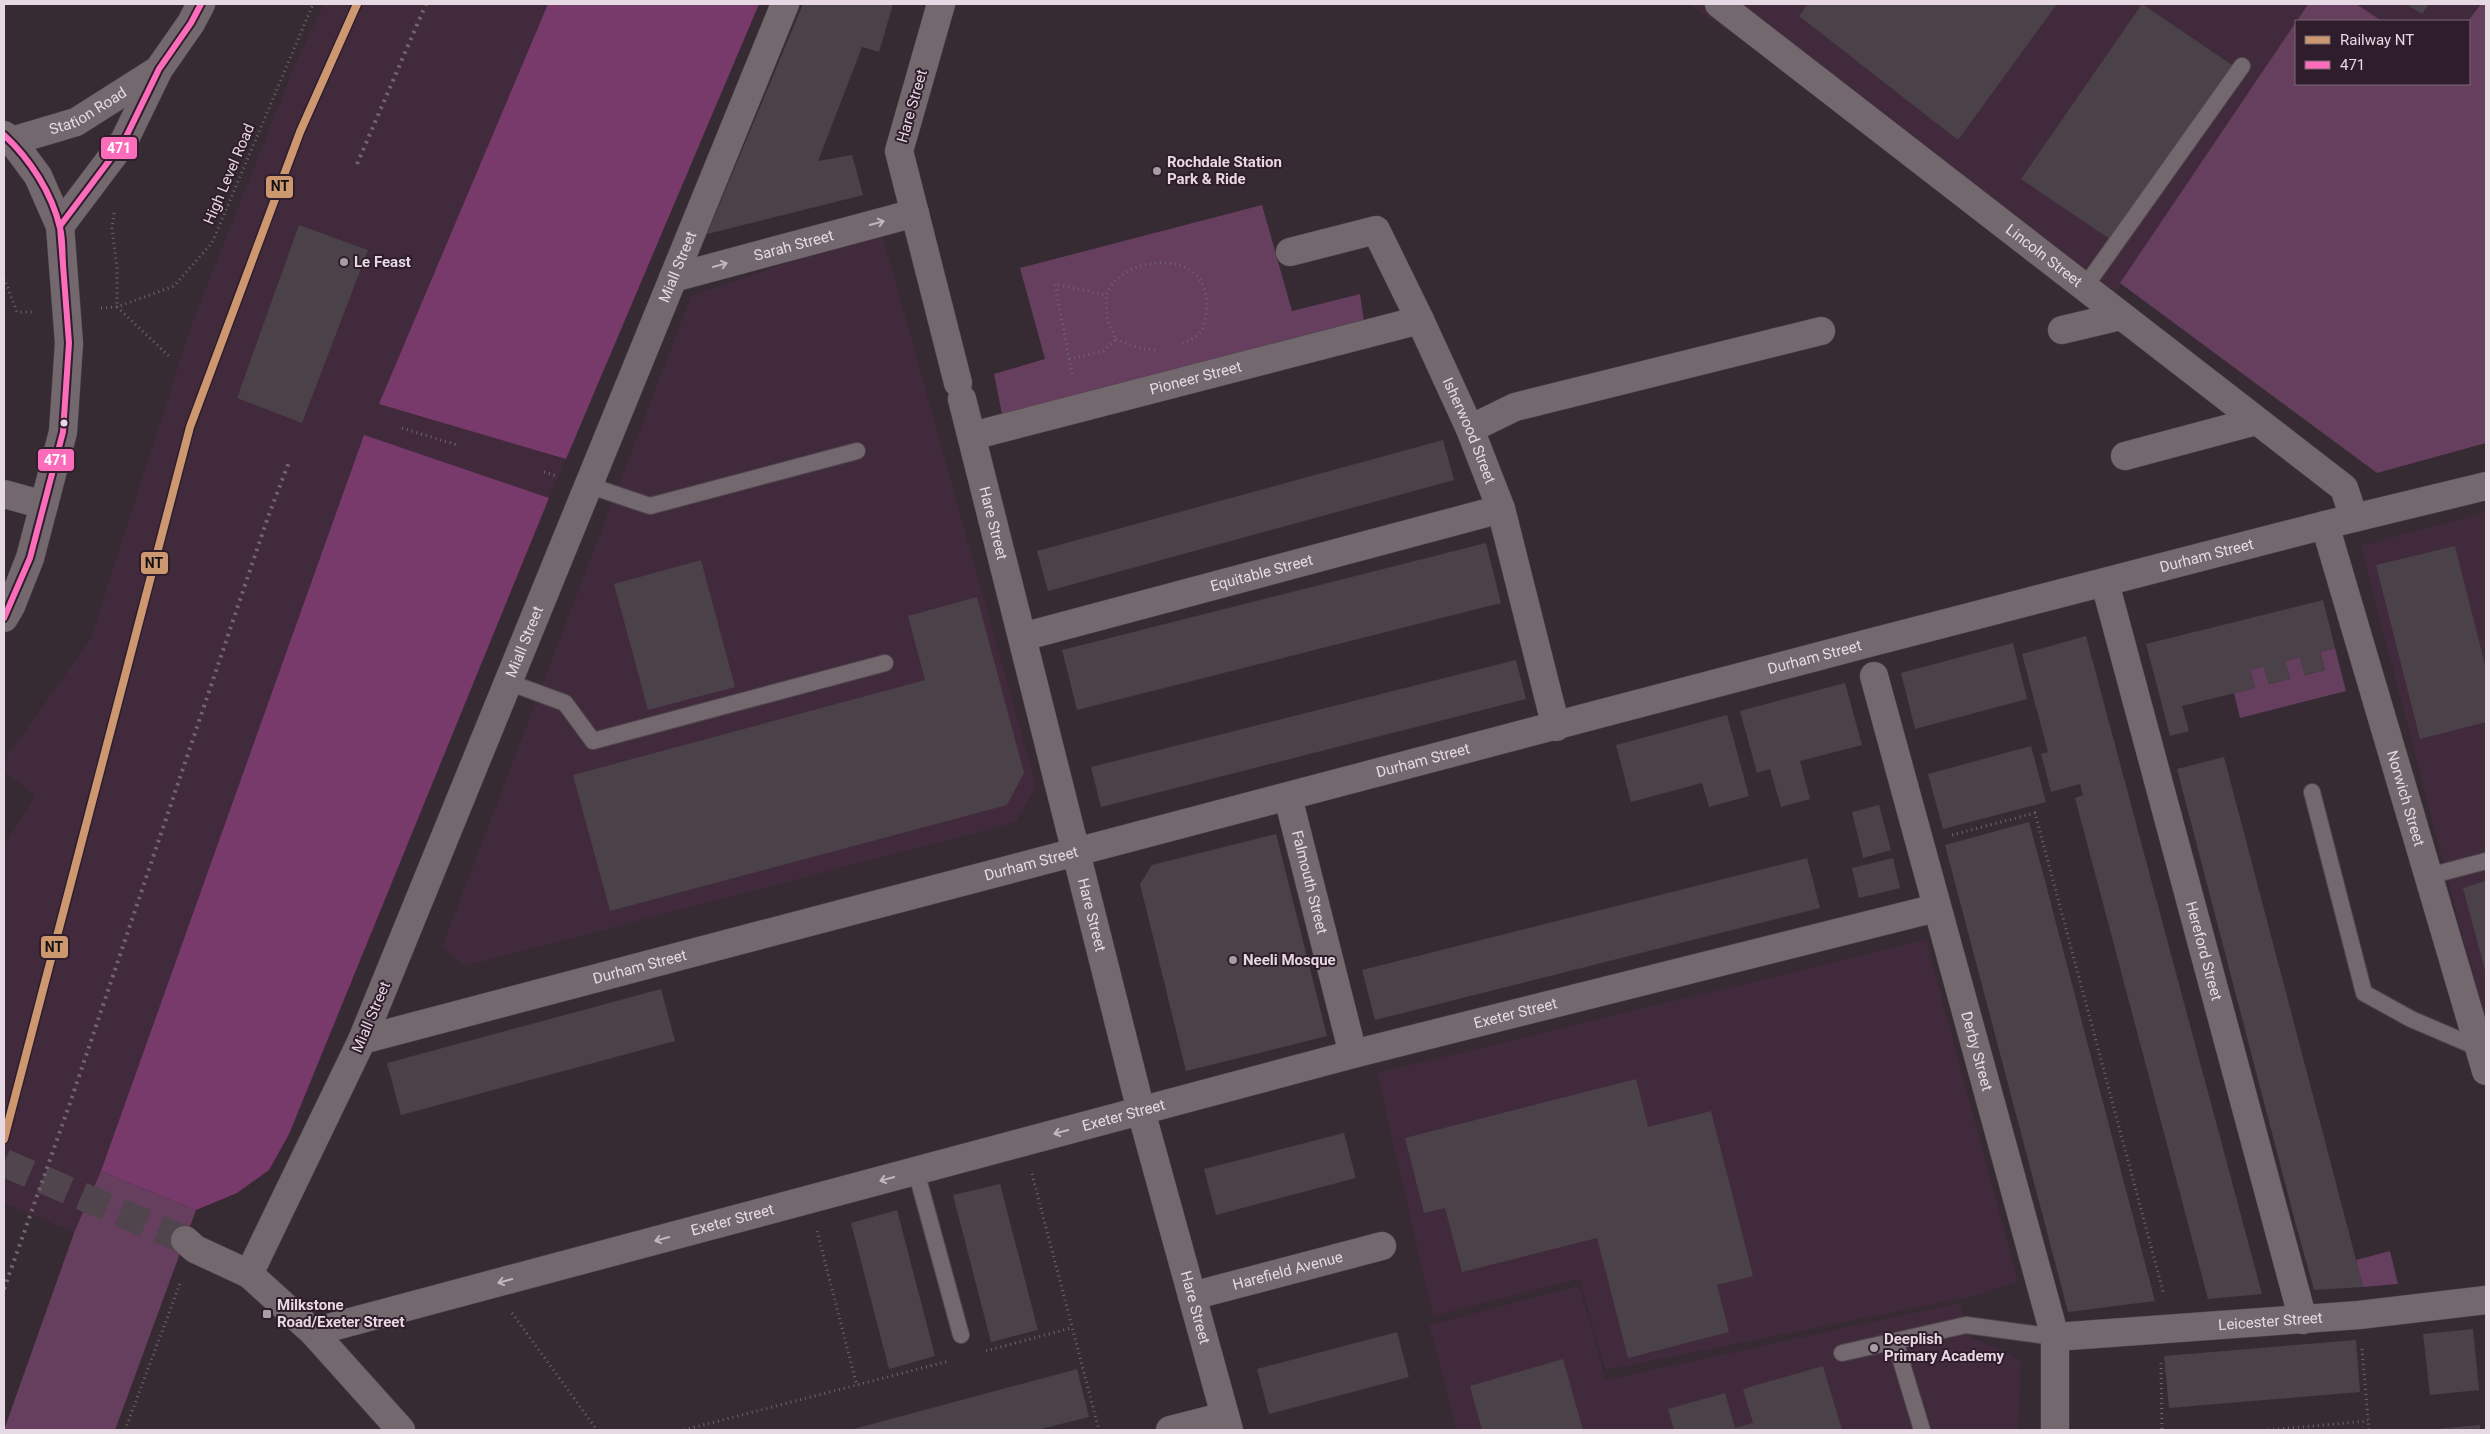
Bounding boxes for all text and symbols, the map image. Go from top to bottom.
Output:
legend [2295,20,2470,85]
text: Railway NT [2340,31,2414,49]
text: 471 [2340,56,2365,74]
street label: Hare Street [893,67,931,145]
street label: Station Road [47,83,130,138]
street label: High Level Road [200,121,258,227]
line badge: 471 [100,136,138,160]
text: 471 [107,140,131,156]
place label: Rochdale Station Park & Ride [1167,153,1282,188]
marker: Rochdale Station Park & Ride [1151,165,1163,177]
line badge: NT [265,175,294,199]
text: NT [271,178,290,194]
one-way arrow [869,218,885,227]
street label: Lincoln Street [2002,220,2086,291]
street label: Sarah Street [752,226,836,265]
street label: Miall Street [655,228,700,305]
place label: Le Feast [354,253,411,271]
marker: Le Feast [338,256,350,268]
one-way arrow [712,260,728,269]
street label: Pioneer Street [1148,358,1244,399]
street label: Isherwood Street [1439,375,1499,486]
unlabelled marker [59,418,69,428]
line badge: 471 [37,448,75,472]
text: 471 [44,452,68,468]
street label: Hare Street [975,484,1011,562]
street label: Durham Street [2158,535,2256,576]
line badge: NT [140,551,169,575]
street label: Equitable Street [1208,551,1315,595]
text: NT [145,555,164,571]
street label: Miall Street [502,603,547,680]
street label: Durham Street [1766,636,1863,678]
street label: Durham Street [1374,739,1472,781]
street label: Norwich Street [2383,748,2428,848]
street label: Falmouth Street [1288,829,1331,936]
street label: Durham Street [983,843,1080,885]
street label: Hare Street [1074,876,1110,954]
street label: Hereford Street [2182,899,2226,1003]
line badge: NT [40,935,69,959]
text: NT [45,939,64,955]
street label: Durham Street [591,946,689,988]
place label: Neeli Mosque [1243,951,1336,969]
marker: Neeli Mosque [1227,954,1239,966]
street label: Miall Street [348,979,394,1055]
street label: Exeter Street [1472,994,1559,1032]
street label: Derby Street [1957,1009,1996,1093]
street label: Exeter Street [1080,1096,1167,1135]
one-way arrow [1053,1128,1069,1138]
one-way arrow [879,1174,895,1184]
street label: Exeter Street [689,1200,776,1240]
one-way arrow [654,1234,670,1244]
street label: Harefield Avenue [1231,1248,1345,1294]
street label: Hare Street [1177,1269,1214,1346]
one-way arrow [497,1276,513,1286]
place label: Milkstone Road/Exeter Street [277,1296,404,1331]
marker: Milkstone Road/Exeter Street [261,1308,273,1320]
street label: Leicester Street [2218,1309,2323,1334]
place label: Deeplish Primary Academy [1884,1330,2005,1365]
marker: Deeplish Primary Academy [1868,1342,1880,1354]

